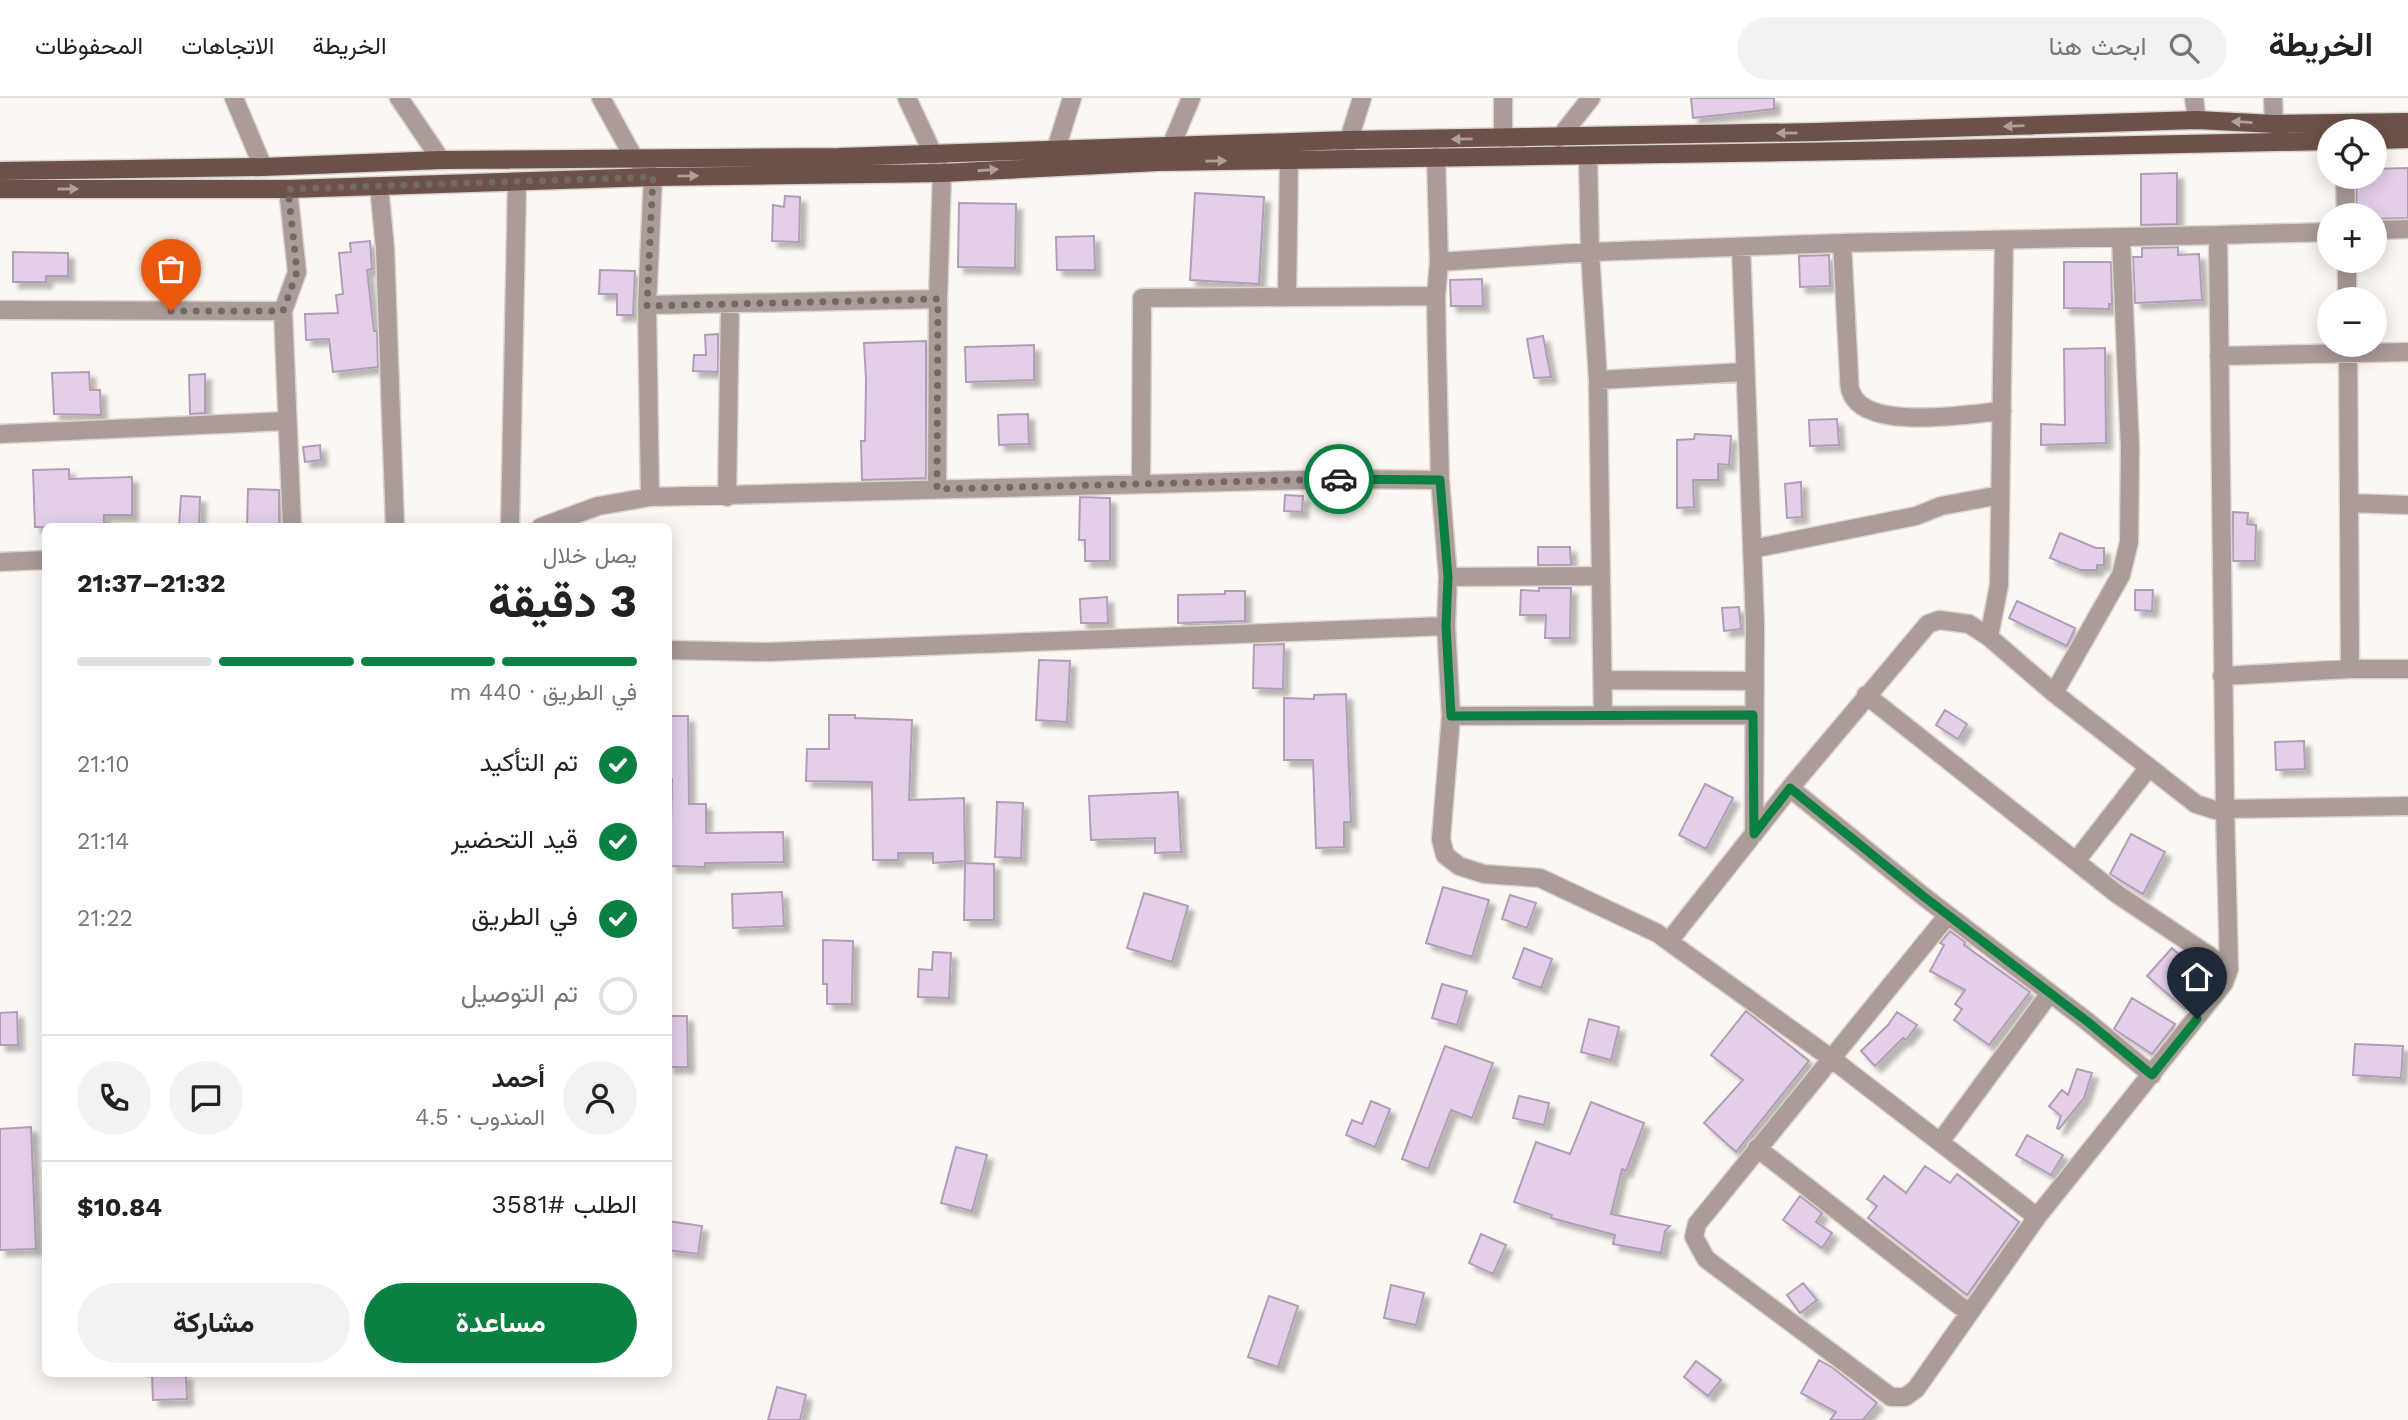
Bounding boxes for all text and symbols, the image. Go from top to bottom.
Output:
search box [1737,17,2227,80]
text: الخريطة [2269,25,2373,64]
icon: search [2165,29,2203,67]
text: ابحث هنا [2048,31,2147,61]
text: المحفوظات [35,32,143,60]
text: الاتجاهات [181,32,274,60]
text: الخريطة [312,32,387,60]
one-way arrow [2231,116,2253,127]
map controls [2317,119,2387,357]
button: locate [2317,119,2387,189]
one-way arrow [2003,120,2025,131]
one-way arrow [1776,127,1798,138]
one-way arrow [1450,133,1472,144]
one-way arrow [1205,155,1227,167]
one-way arrow [978,164,1000,175]
one-way arrow [677,170,699,182]
one-way arrow [57,183,79,195]
button: + [2317,203,2387,273]
pin [141,239,201,311]
icon: bag [152,250,190,288]
button: − [2317,287,2387,357]
courier [1304,444,1374,514]
icon: car [1320,460,1358,498]
text: يصل خلال [543,542,637,569]
text: 21:32–21:37 [77,568,226,598]
text: 3 دقيقة [488,574,637,628]
text: في الطريق · 440 m [449,679,637,706]
icon: check [599,746,637,784]
text: تم التأكيد [480,747,578,777]
text: 21:10 [77,751,129,778]
icon: check [599,823,637,861]
text: قيد التحضير [451,824,578,854]
text: 21:14 [77,828,129,855]
icon: check [599,900,637,938]
text: في الطريق [471,901,578,931]
text: 21:22 [77,905,133,932]
pin [2167,947,2227,1019]
icon: home [2178,958,2216,996]
text: تم التوصيل [461,978,578,1008]
button: phone [77,1061,151,1135]
button: chat [169,1061,243,1135]
button: person [563,1061,637,1135]
text: أحمد [492,1063,545,1093]
text: المندوب · 4.5 [415,1104,545,1131]
text: الطلب #3581 [492,1189,637,1219]
text: $10.84 [77,1192,162,1222]
button: مشاركة [77,1283,350,1363]
button: مساعدة [364,1283,637,1363]

